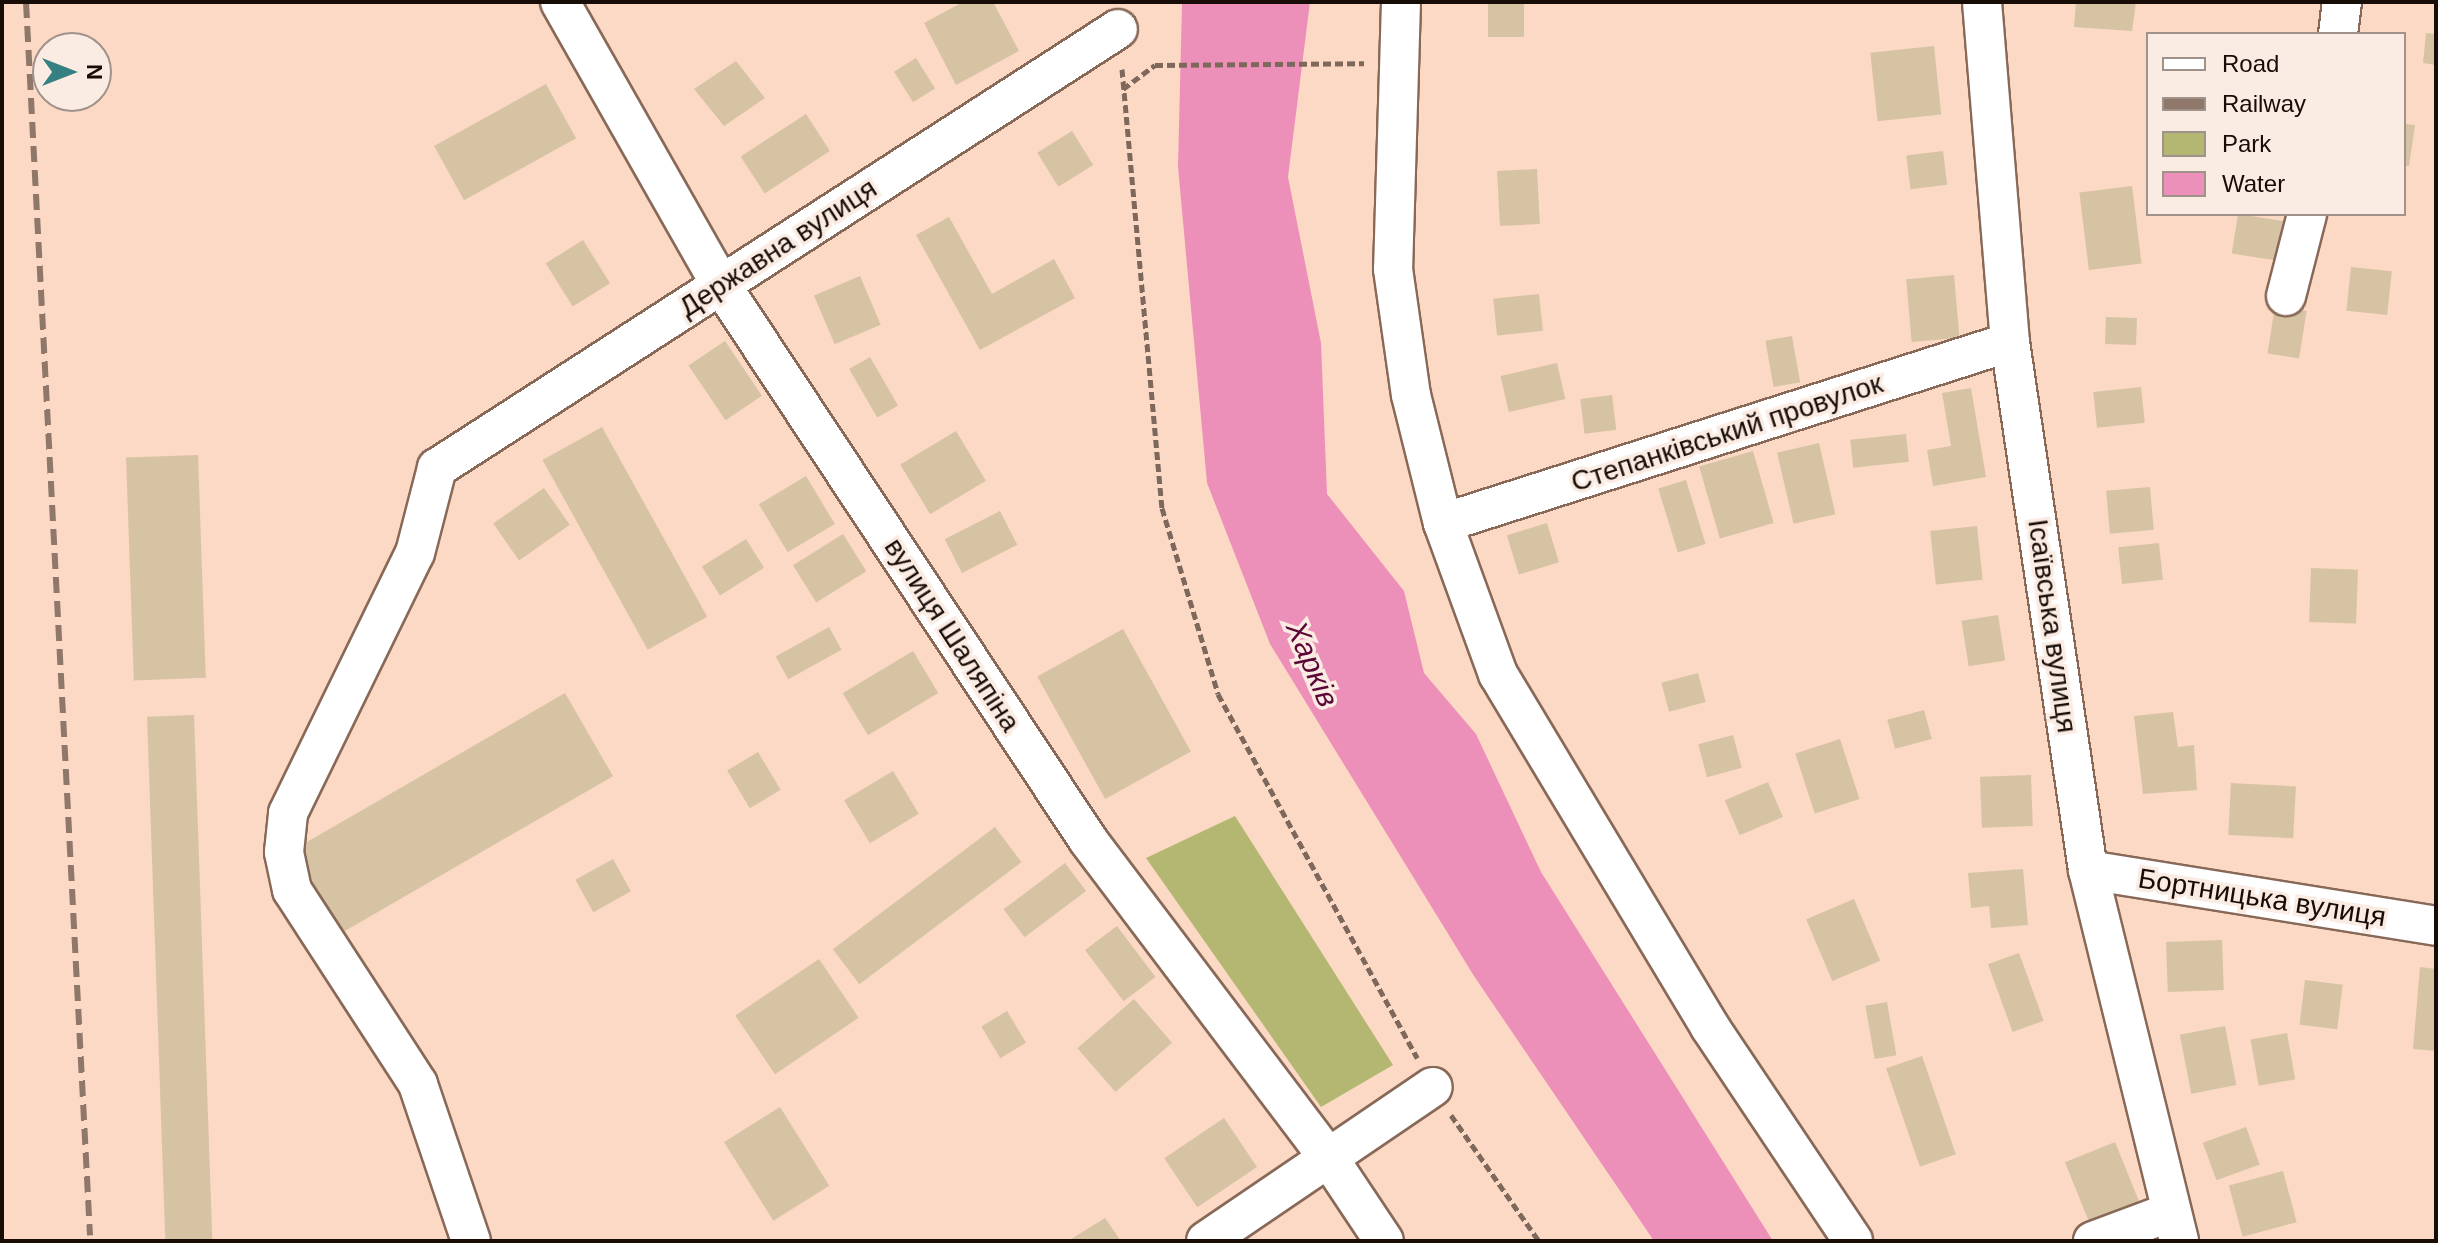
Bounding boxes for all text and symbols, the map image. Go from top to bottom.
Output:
north arrow [32,32,112,112]
legend [2146,32,2406,216]
text: Road [2222,50,2279,77]
text: N [82,64,107,80]
text: Railway [2222,90,2306,117]
text: Park [2222,130,2271,157]
text: Water [2222,170,2285,197]
street label: Державна вулиця [673,172,883,324]
street label: Степанківський провулок [1567,367,1887,499]
street label: Ісаївська вулиця [2020,517,2084,735]
street label: вулиця Шаляпіна [877,532,1027,738]
water label: Харків [1278,616,1346,712]
street label: Бортницька вулиця [2136,862,2388,934]

